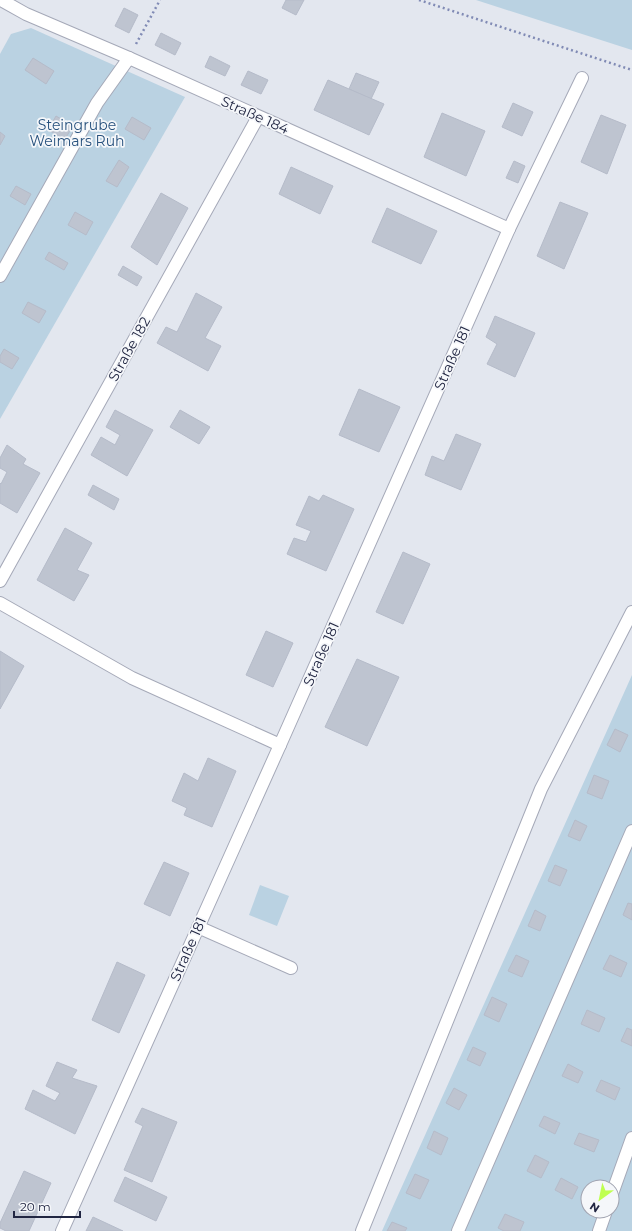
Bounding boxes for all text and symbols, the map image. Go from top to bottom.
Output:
street label: Straße 184 [218,92,292,138]
park label: Steingrube Weimars Ruh [29,116,125,150]
street label: Straße 182 [104,314,154,384]
street label: Straße 181 [430,323,474,393]
street label: Straße 181 [299,619,343,689]
street label: Straße 181 [166,914,210,984]
north arrow [580,1179,620,1219]
scale bar [14,1193,80,1219]
text: 20 m [20,1199,51,1214]
text: N [587,1199,602,1216]

